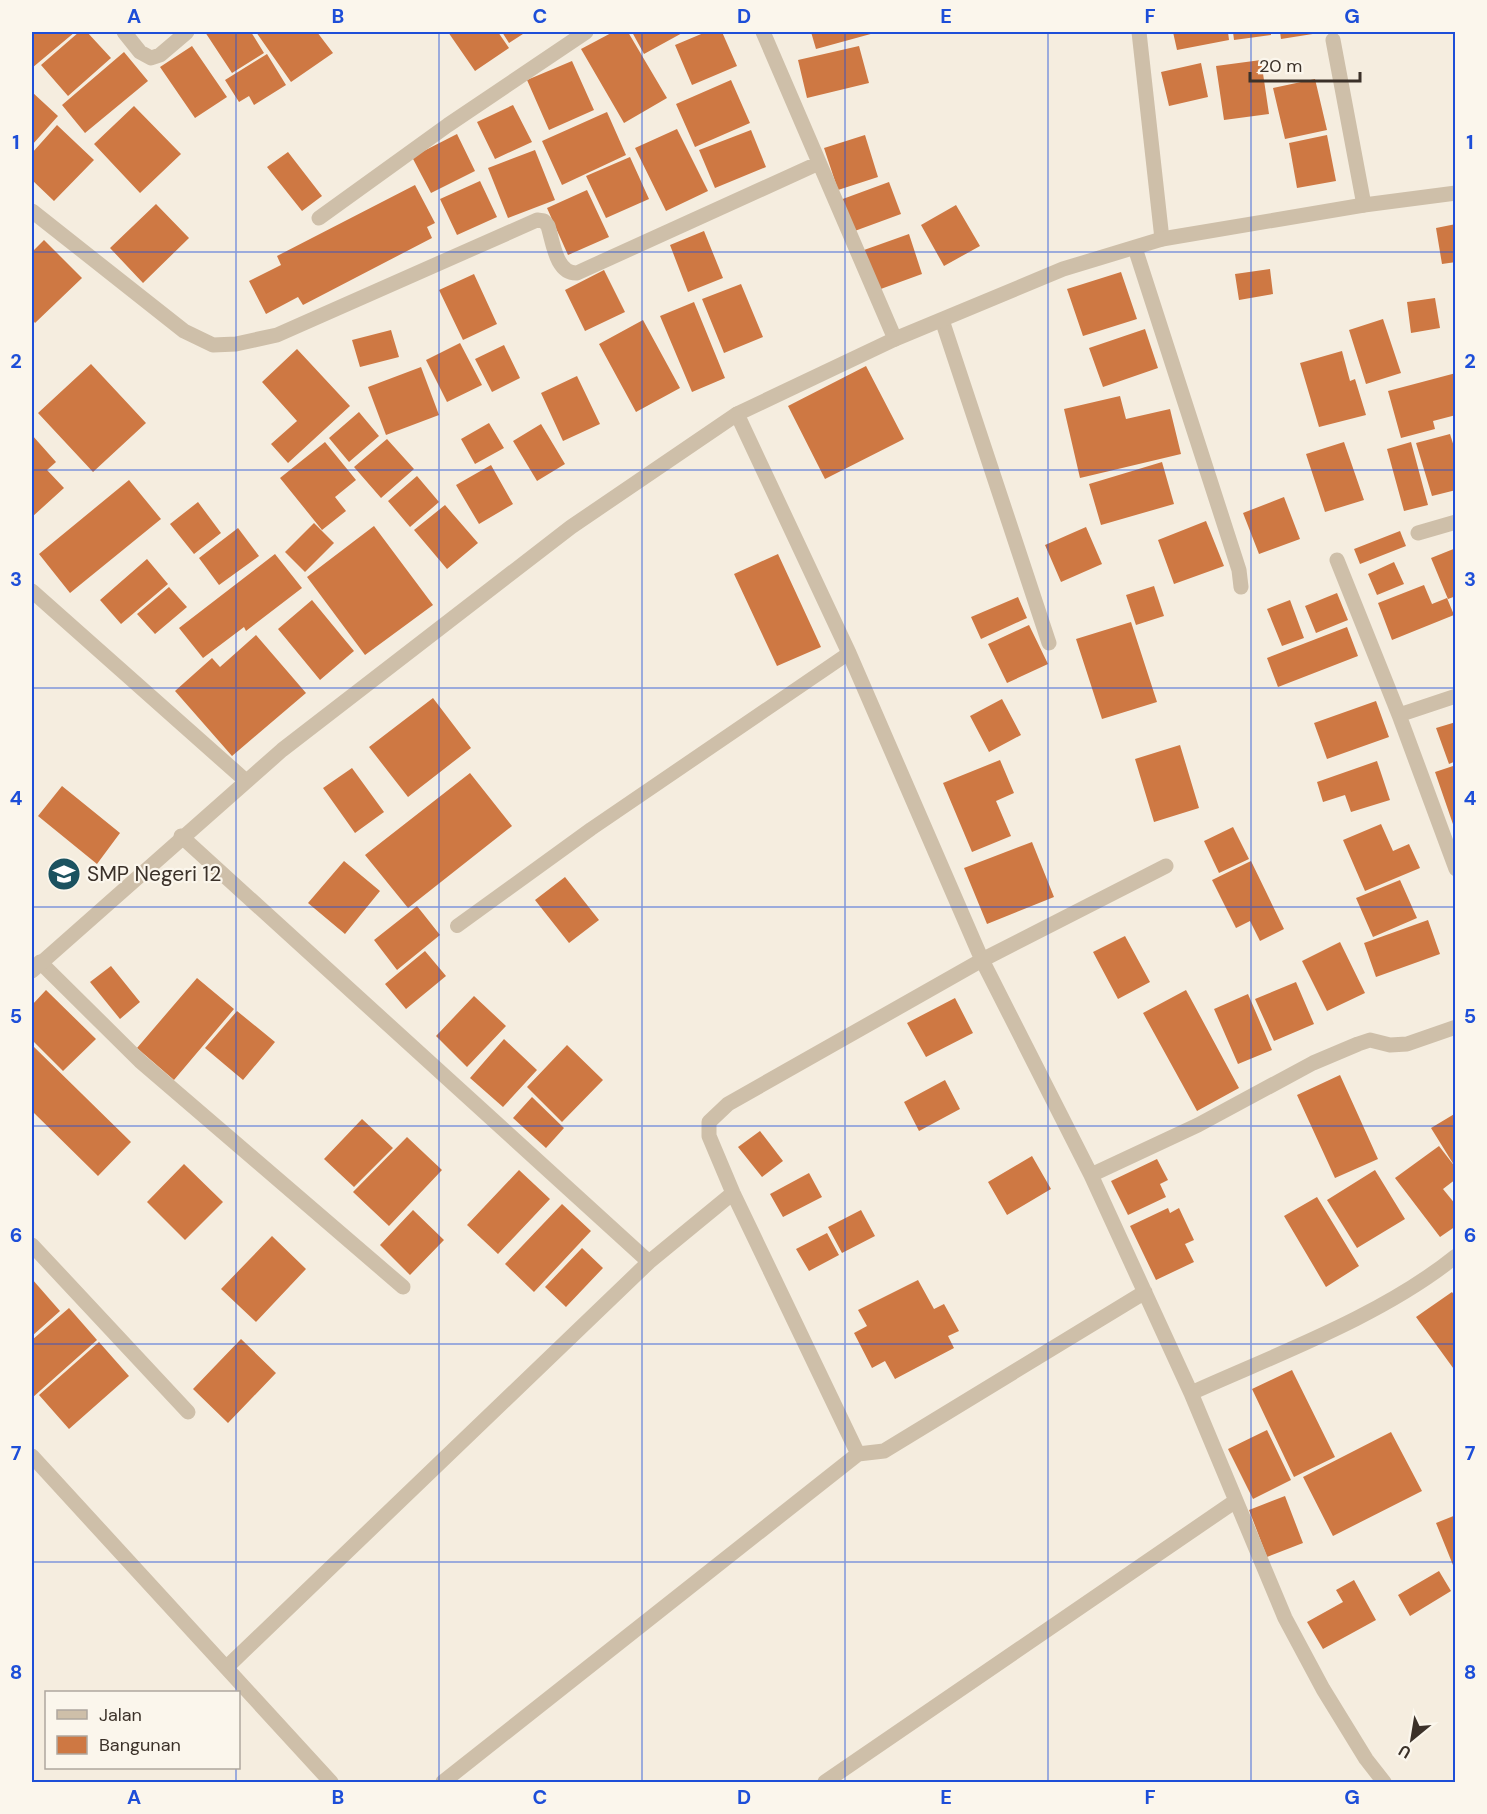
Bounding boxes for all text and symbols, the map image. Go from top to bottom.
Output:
text: A [127,3,141,29]
text: B [332,3,344,29]
text: C [533,3,547,29]
text: D [737,3,751,29]
text: E [940,3,952,29]
text: F [1144,3,1156,29]
text: G [1344,3,1360,29]
scale bar [1250,45,1360,83]
text: 20 m [1259,54,1302,78]
text: 1 [12,129,20,155]
text: 1 [1466,129,1474,155]
text: 2 [10,348,22,374]
text: 2 [1464,348,1476,374]
text: 3 [10,566,22,592]
text: 3 [1464,566,1476,592]
text: 4 [10,785,23,811]
text: 4 [1464,785,1477,811]
school or university icon: SMP Negeri 12 [46,856,82,892]
place label: SMP Negeri 12 [87,860,221,888]
text: 5 [10,1003,22,1029]
text: 5 [1464,1003,1476,1029]
text: 6 [10,1222,22,1248]
text: 6 [1464,1222,1476,1248]
text: 7 [11,1440,22,1466]
text: 7 [1465,1440,1476,1466]
text: 8 [10,1659,22,1685]
text: 8 [1464,1659,1476,1685]
legend [45,1691,240,1769]
text: Jalan [99,1703,142,1727]
north arrow [1382,1709,1442,1769]
text: Bangunan [99,1733,181,1757]
text: U [1395,1740,1415,1763]
text: A [127,1784,141,1810]
text: B [332,1784,344,1810]
text: C [533,1784,547,1810]
text: D [737,1784,751,1810]
text: E [940,1784,952,1810]
text: F [1144,1784,1156,1810]
text: G [1344,1784,1360,1810]

